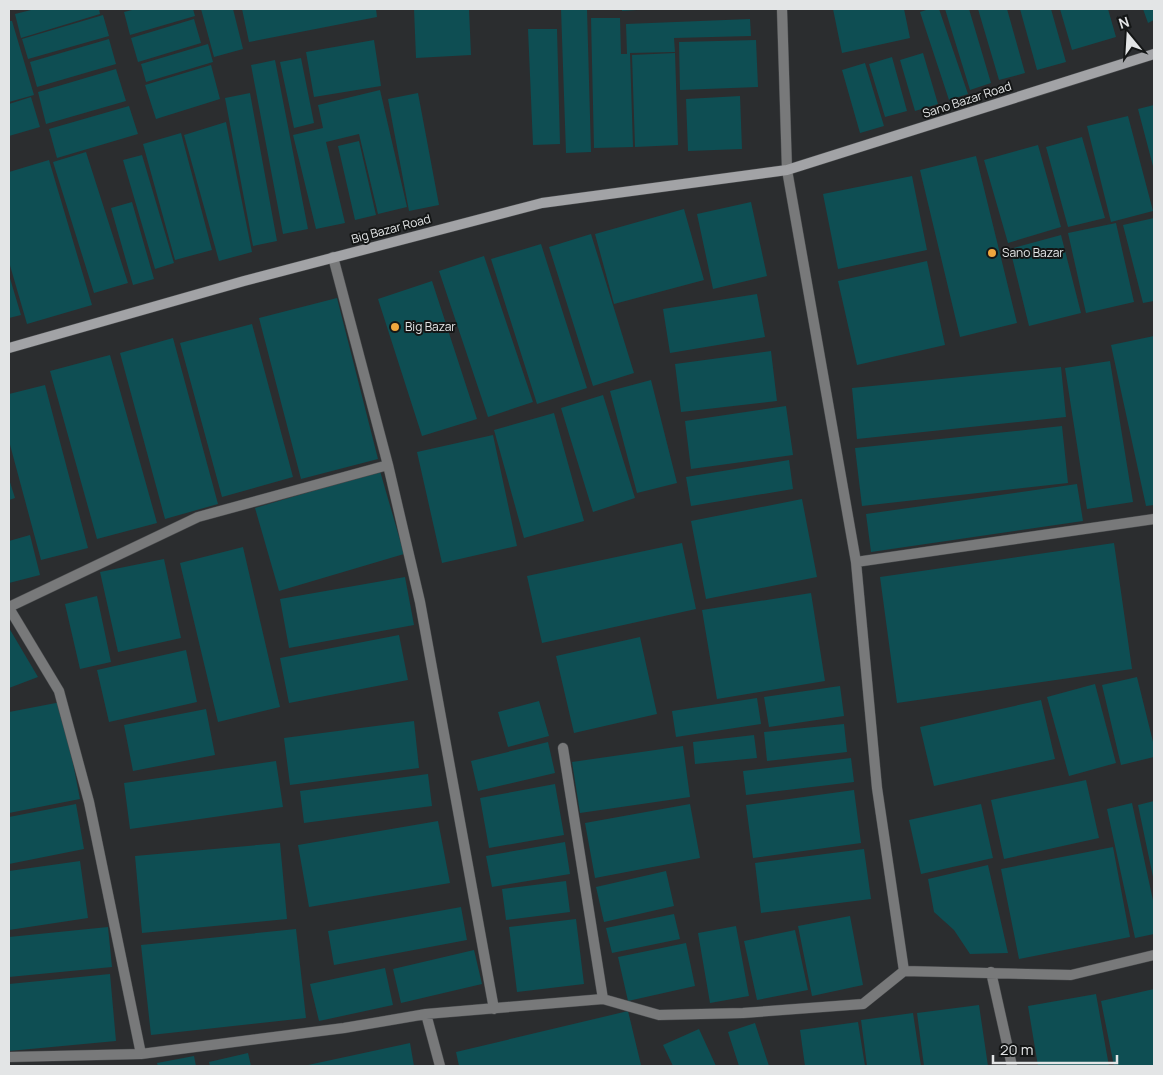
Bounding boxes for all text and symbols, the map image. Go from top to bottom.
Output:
north arrow [1103,10,1153,60]
text: N [1116,12,1132,33]
street label: Sano Bazar Road [920,77,1013,122]
street label: Big Bazar Road [349,210,432,247]
place label: Sano Bazar [1002,244,1064,261]
marker: Sano Bazar [986,247,998,259]
place label: Big Bazar [405,318,456,335]
marker: Big Bazar [389,321,401,333]
scale bar [993,1032,1117,1064]
text: 20 m [1000,1039,1033,1060]

